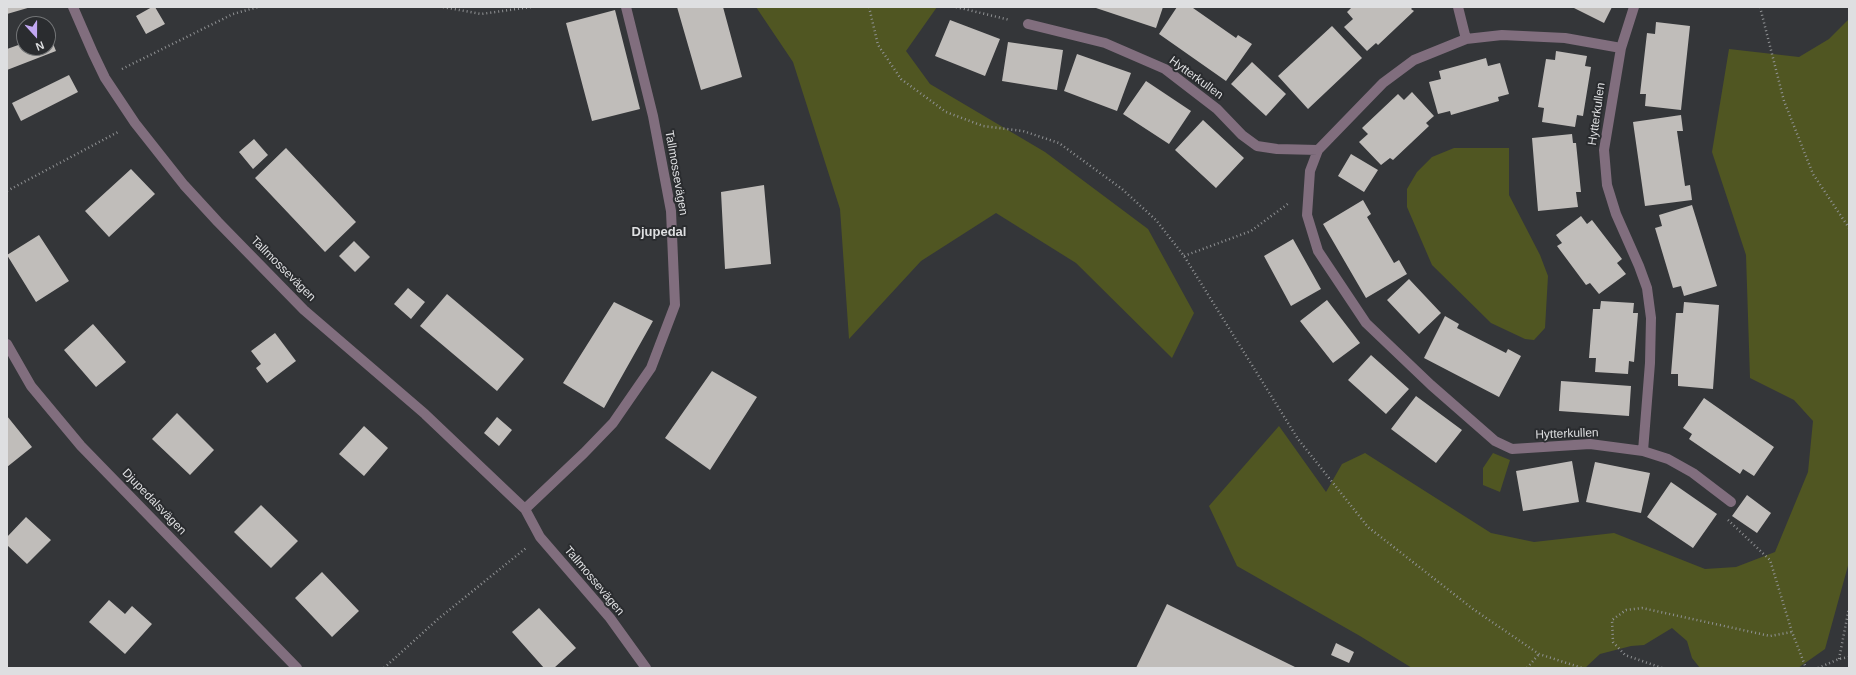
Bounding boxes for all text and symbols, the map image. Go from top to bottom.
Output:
north arrow [16,16,56,56]
text: N [34,39,46,53]
street label: Hytterkullen [1166,54,1226,102]
street label: Hytterkullen [1585,82,1609,146]
street label: Tallmossevägen [661,129,691,217]
district label: Djupedal [632,224,686,240]
street label: Tallmossevägen [247,233,319,305]
street label: Hytterkullen [1535,426,1599,442]
street label: Djupedalsvägen [119,466,189,538]
street label: Tallmossevägen [561,543,627,619]

